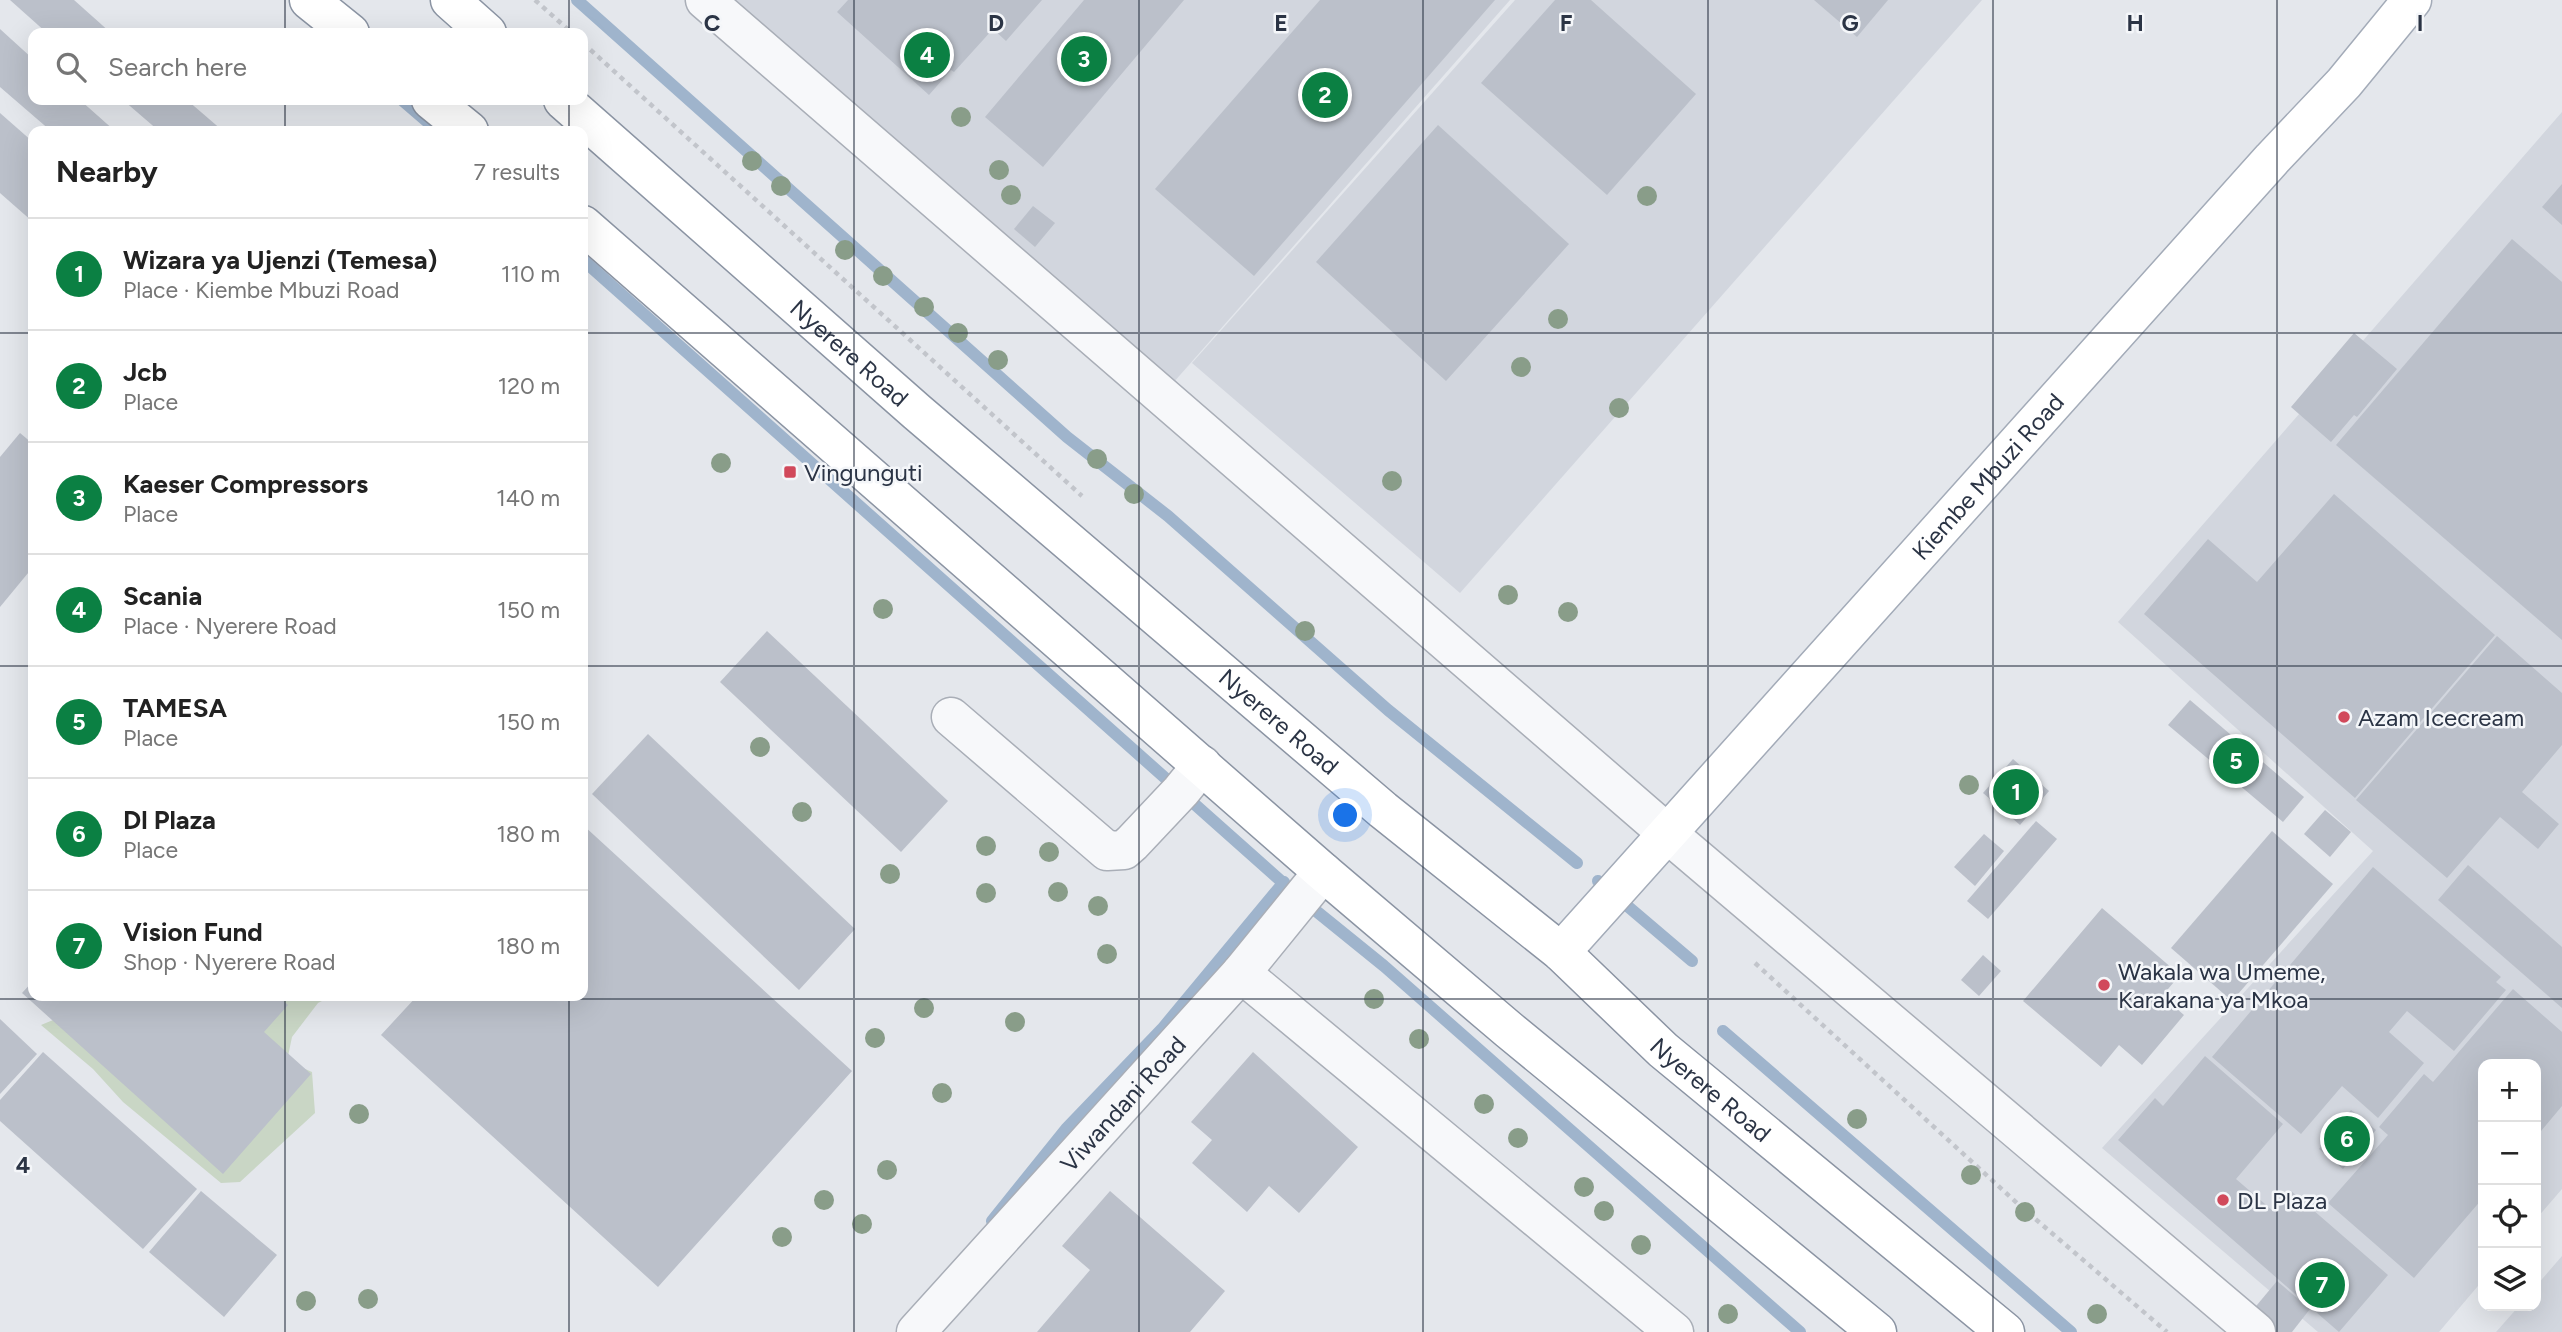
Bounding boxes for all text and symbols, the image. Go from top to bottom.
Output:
text: C [704,9,721,37]
text: D [988,9,1004,37]
text: E [1274,9,1288,37]
text: F [1560,9,1573,37]
text: G [1841,9,1859,37]
text: H [2126,9,2144,37]
text: I [2417,9,2423,37]
search box [28,28,588,105]
pin: 4 [904,29,950,81]
pin: 3 [1061,33,1107,85]
icon: search [52,48,90,86]
text: Search here [108,51,247,83]
pin: 2 [1302,69,1348,121]
text: Nearby [56,153,158,190]
text: 7 results [474,158,560,186]
text: Wizara ya Ujenzi (Temesa) [123,244,437,276]
text: 1 [74,260,84,288]
text: 110 m [501,260,560,288]
text: Place · Kiembe Mbuzi Road [123,276,400,304]
street label: Nyerere Road [785,293,915,412]
text: Jcb [123,356,167,388]
text: 2 [72,372,86,400]
text: 120 m [498,372,560,400]
street label: Kiembe Mbuzi Road [1906,387,2070,565]
text: Place [123,388,178,416]
place label: Vingunguti [804,458,923,487]
marker: Vingunguti [782,464,798,480]
text: Kaeser Compressors [123,468,368,500]
text: 3 [73,484,85,512]
text: 140 m [496,484,560,512]
text: Place [123,500,178,528]
text: Scania [123,580,202,612]
text: 4 [72,596,86,624]
text: 150 m [497,596,560,624]
text: Place · Nyerere Road [123,612,337,640]
street label: Nyerere Road [1213,662,1345,780]
text: TAMESA [123,692,227,724]
place label: Azam Icecream [2358,703,2524,732]
text: 5 [72,708,86,736]
text: 150 m [497,708,560,736]
marker: Azam Icecream [2336,709,2352,725]
text: Place [123,724,178,752]
pin: 5 [2213,735,2259,787]
pin: 1 [1993,766,2039,818]
your location [1328,798,1362,832]
text: Dl Plaza [123,804,216,836]
text: 6 [72,820,86,848]
text: 180 m [496,820,560,848]
text: Place [123,836,178,864]
text: Vision Fund [123,916,263,948]
text: 7 [73,932,85,960]
text: 180 m [496,932,560,960]
text: Shop · Nyerere Road [123,948,336,976]
place label: Wakala wa Umeme, Karakana ya Mkoa [2118,957,2326,1014]
marker: Wakala wa Umeme, Karakana ya Mkoa [2096,977,2112,993]
street label: Viwandani Road [1054,1030,1191,1178]
street label: Nyerere Road [1645,1031,1777,1148]
map controls [2478,1059,2541,1311]
button: + [2478,1059,2541,1122]
pin: 6 [2324,1113,2370,1165]
button: − [2478,1122,2541,1185]
text: 4 [16,1151,30,1179]
button: locate [2478,1185,2541,1248]
place label: DL Plaza [2237,1186,2327,1215]
marker: DL Plaza [2215,1192,2231,1208]
button: layers [2478,1248,2541,1311]
pin: 7 [2299,1259,2345,1311]

